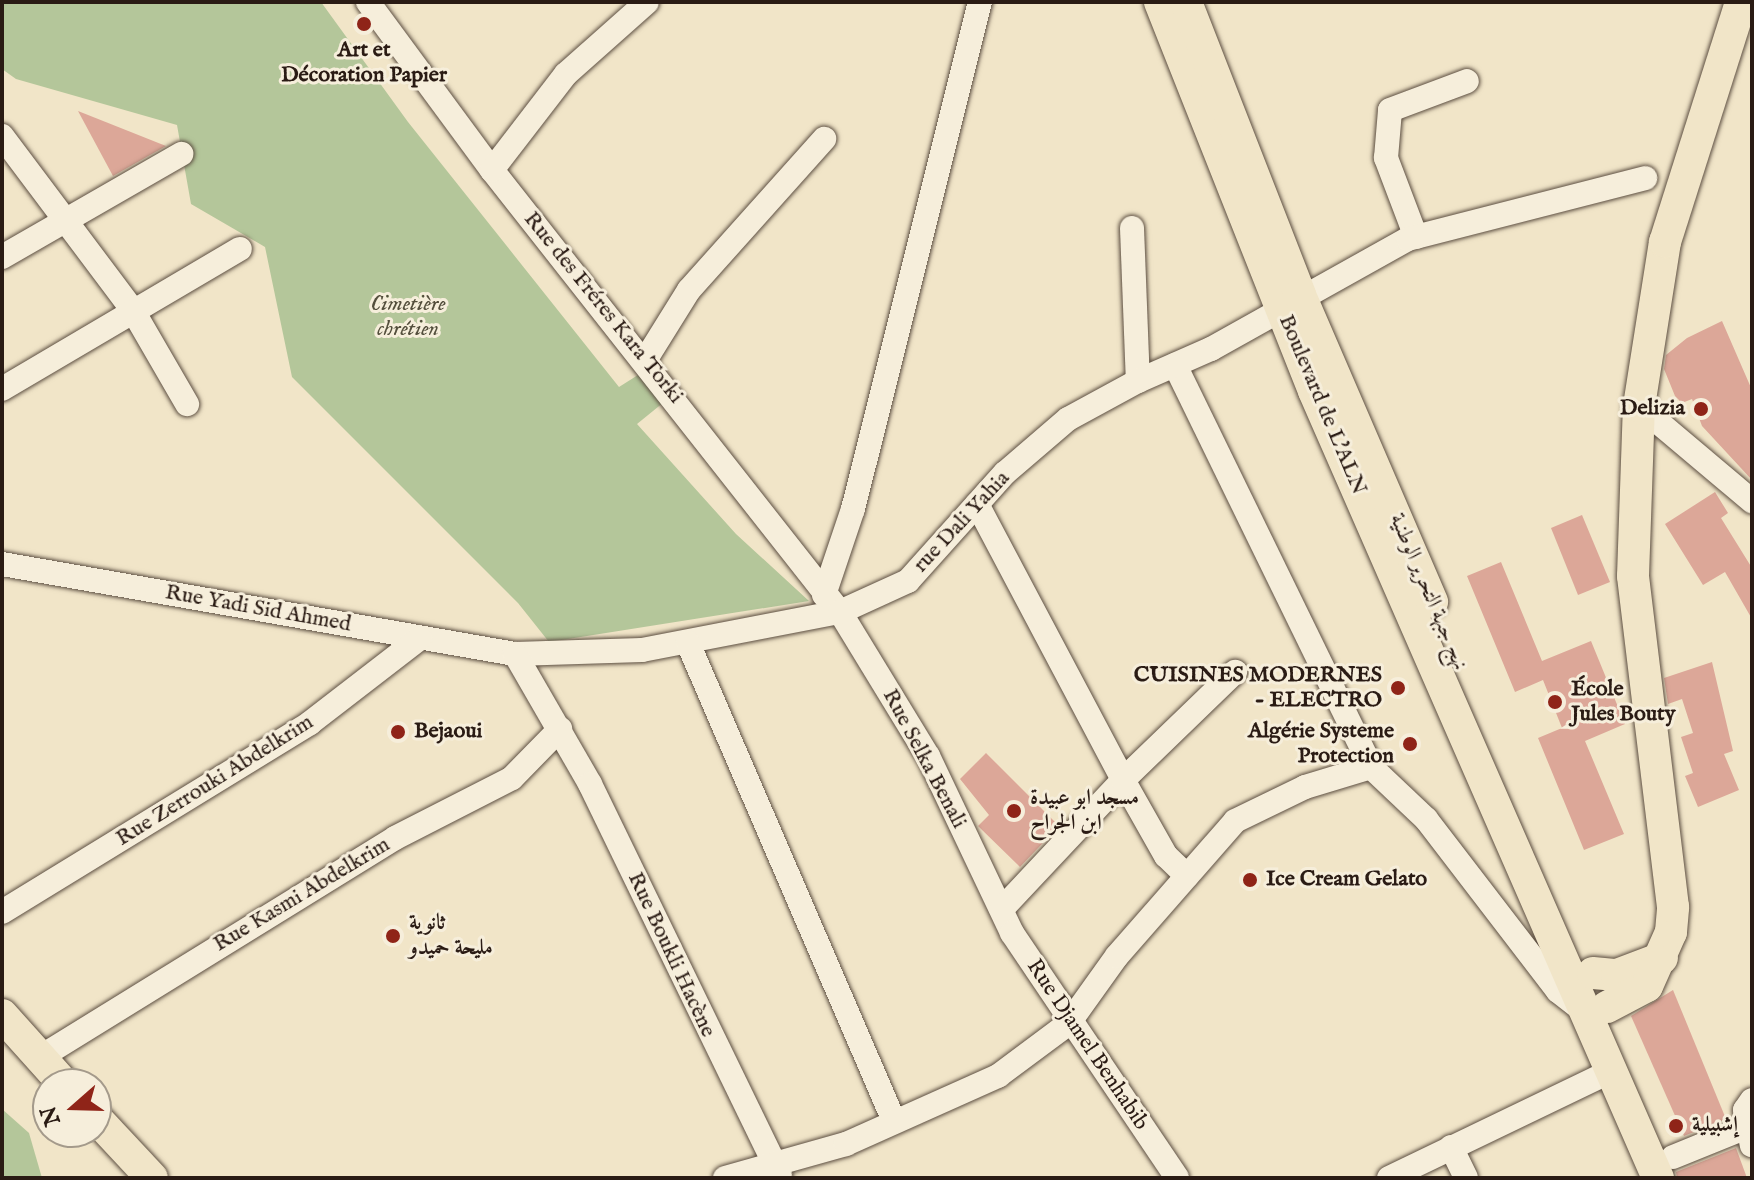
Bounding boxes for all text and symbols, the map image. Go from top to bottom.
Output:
marker: Art et Décoration Papier [355,15,373,33]
place label: Art et Décoration Papier [281,37,447,88]
street label: Rue des Fréres Kara Torki [517,207,689,409]
park label: Cimetière chrétien [371,291,445,342]
street label: Boulevard de L'ALN [1272,311,1372,499]
place label: Delizia [1620,396,1685,422]
marker: Delizia [1692,400,1710,418]
street label: rue Dali Yahia [908,466,1016,578]
street label: نهج جبهة التحرير الوطنية [1383,510,1473,674]
street label: Rue Yadi Sid Ahmed [163,580,353,638]
place label: CUISINES MODERNES - ELECTRO [1134,662,1382,714]
place label: École Jules Bouty [1571,676,1675,728]
marker: CUISINES MODERNES - ELECTRO [1389,679,1407,697]
street label: Rue Selka Benali [876,685,972,833]
marker: École Jules Bouty [1546,693,1564,711]
street label: Rue Zerrouki Abdelkrim [112,710,318,852]
place label: Algérie Systeme Protection [1248,718,1394,770]
place label: Bejaoui [414,719,482,745]
marker: Bejaoui [389,723,407,741]
marker: Algérie Systeme Protection [1401,735,1419,753]
place label: مسجد ابو عبيدة ابن الجراح [1030,785,1139,836]
marker: مسجد ابو عبيدة ابن الجراح [1005,802,1023,820]
street label: Rue Kasmi Abdelkrim [209,832,395,958]
place label: Ice Cream Gelato [1266,867,1427,893]
street label: Rue Boukli Hacène [621,868,721,1042]
marker: Ice Cream Gelato [1241,871,1259,889]
place label: ثانوية مليحة حميدو [409,910,493,962]
marker: ثانوية مليحة حميدو [384,927,402,945]
street label: Rue Djamel Benhabib [1020,955,1154,1135]
north arrow [32,1068,112,1148]
text: N [35,1102,68,1129]
place label: إشبيلية [1692,1113,1738,1139]
marker: إشبيلية [1667,1117,1685,1135]

